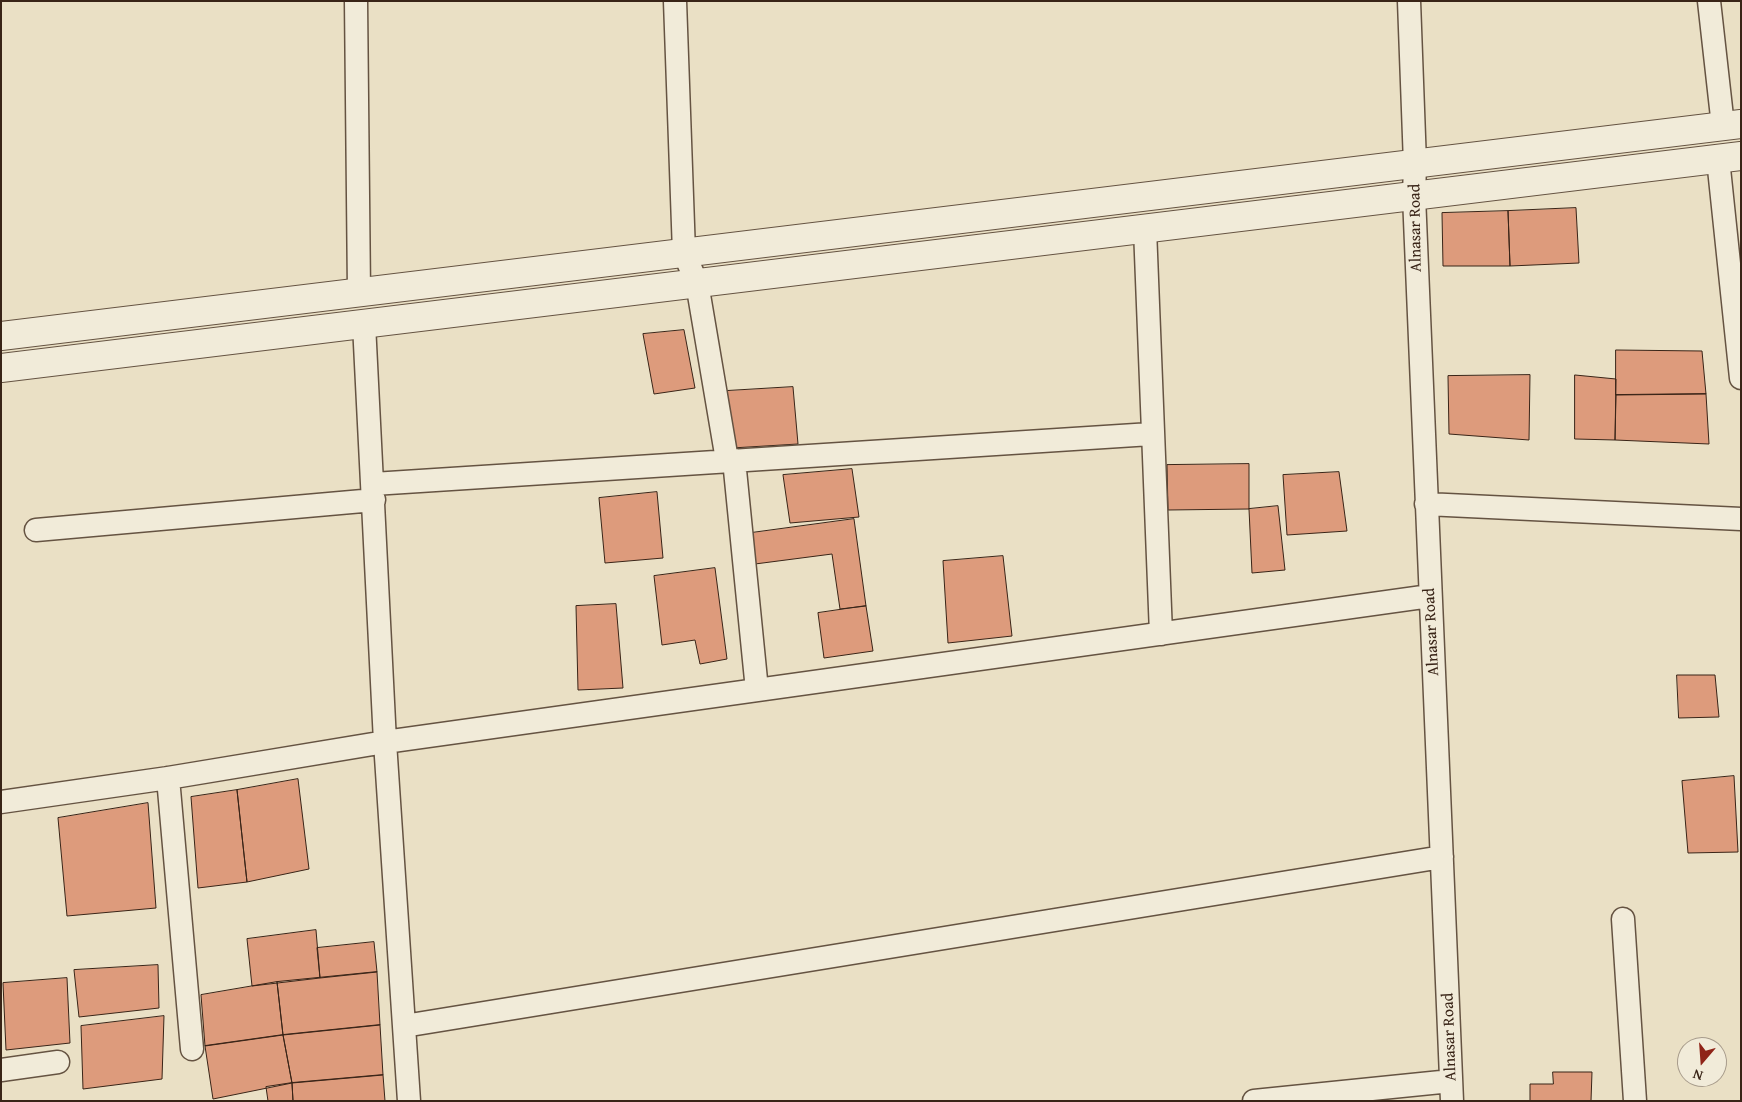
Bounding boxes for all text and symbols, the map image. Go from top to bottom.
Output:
street label: Alnasar Road [1406,184,1426,272]
street label: Alnasar Road [1420,587,1444,677]
street label: Alnasar Road [1439,993,1461,1081]
north arrow [1677,1037,1727,1087]
text: N [1690,1064,1705,1086]

